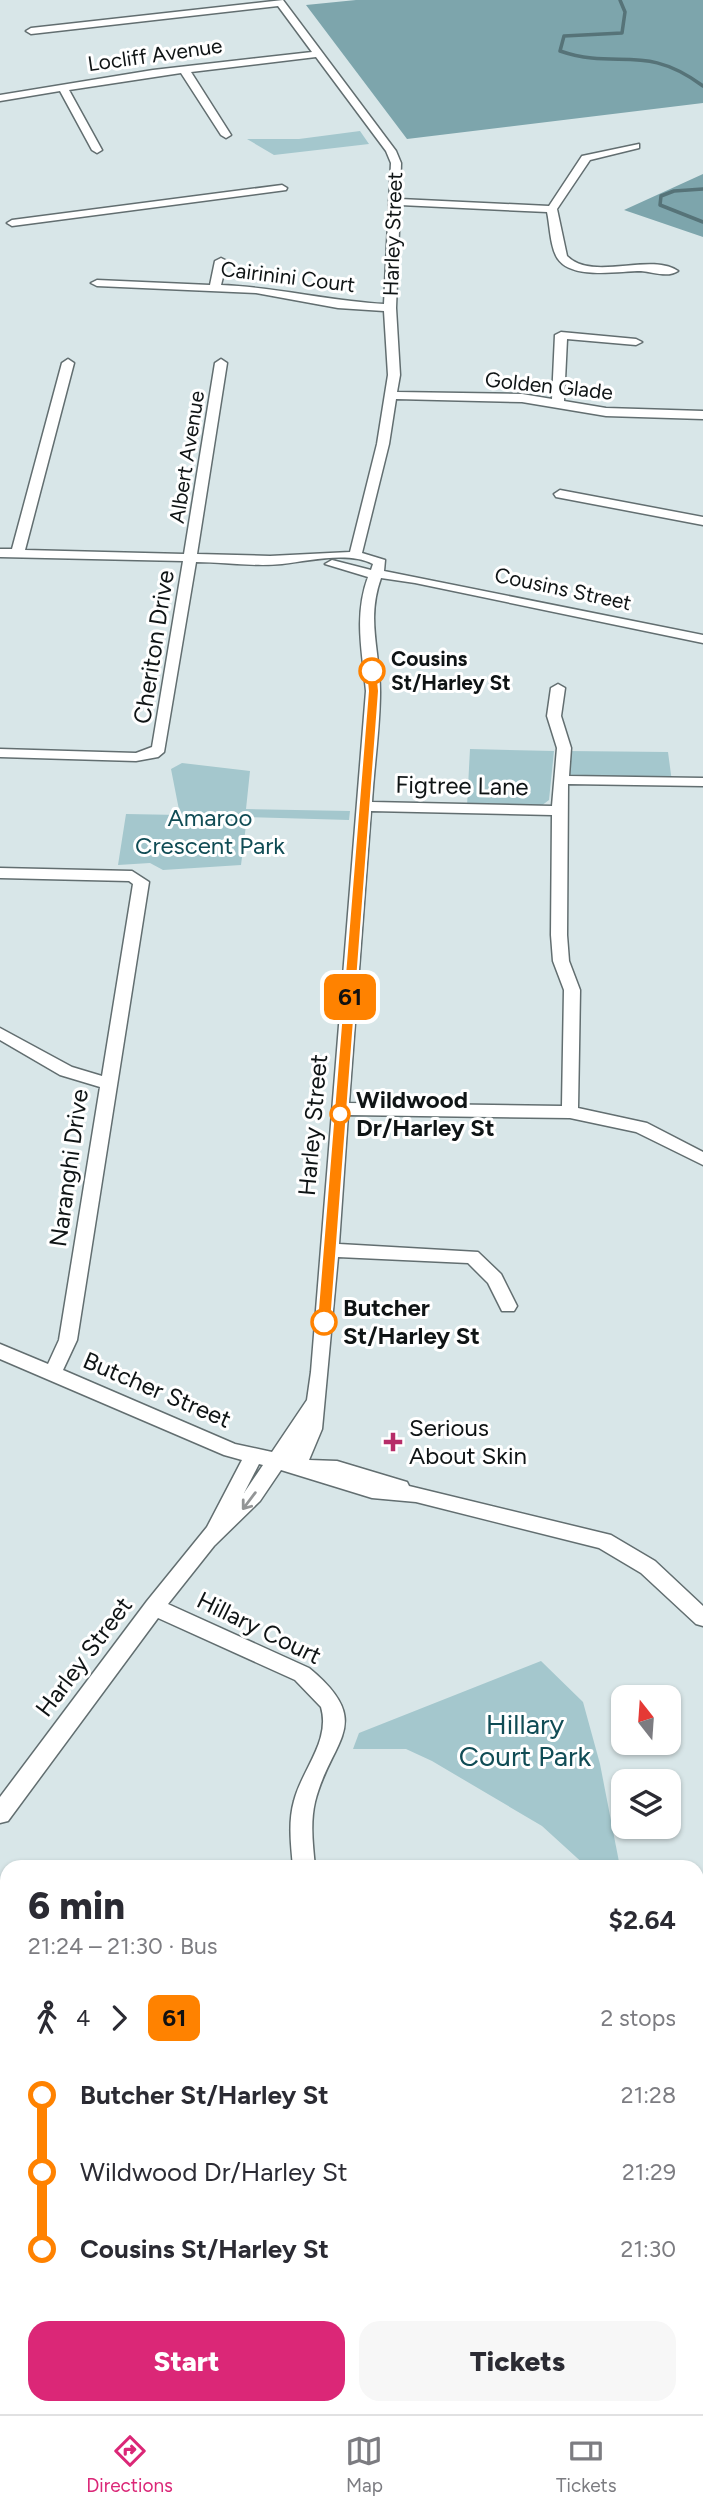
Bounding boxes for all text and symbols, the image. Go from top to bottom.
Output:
street label: Locliff Avenue [86,33,224,76]
street label: Harley Street [378,171,407,297]
street label: Cairinini Court [219,256,357,297]
street label: Golden Glade [484,366,614,405]
street label: Albert Avenue [164,389,209,525]
street label: Cousins Street [492,562,634,615]
street label: Cheriton Drive [127,568,180,726]
place label: Cousins St/Harley St [391,646,511,695]
marker: Cousins St/Harley St [359,658,385,684]
street label: Figtree Lane [395,770,529,801]
park label: Amaroo Crescent Park [135,803,285,860]
line badge: 61 [318,974,382,1020]
text: 61 [338,982,362,1011]
street label: Harley Street [292,1053,333,1197]
place label: Wildwood Dr/Harley St [356,1085,495,1142]
street label: Naranghi Drive [43,1087,94,1249]
marker: Wildwood Dr/Harley St [330,1104,350,1124]
place label: Butcher St/Harley St [343,1293,480,1350]
marker: Butcher St/Harley St [311,1309,337,1335]
street label: Butcher Street [79,1345,235,1434]
place label: Serious About Skin [409,1413,527,1470]
marker: Serious About Skin [383,1432,403,1452]
one-way arrow [242,1491,257,1510]
street label: Hillary Court [192,1585,326,1670]
street label: Harley Street [29,1591,138,1722]
north arrow [611,1685,681,1755]
map controls [611,1685,681,1839]
park label: Hillary Court Park [459,1707,592,1773]
button: layers [611,1769,681,1839]
text: 6 min [28,1883,125,1929]
text: $2.64 [609,1904,676,1936]
text: 21:24 – 21:30 · Bus [28,1932,218,1960]
icon: walk [28,1999,66,2037]
icon: forward [100,1999,138,2037]
text: 61 [162,2003,186,2032]
text: 4 [76,2004,90,2032]
text: 2 stops [600,2004,676,2032]
text: Butcher St/Harley St [80,2079,329,2111]
text: 21:28 [621,2081,676,2109]
text: Wildwood Dr/Harley St [80,2156,348,2188]
text: 21:29 [622,2158,676,2186]
text: Cousins St/Harley St [80,2233,329,2265]
text: 21:30 [621,2235,676,2263]
button: Start [28,2321,345,2401]
button: Tickets [359,2321,676,2401]
tab: Directions [86,2432,173,2497]
tab: Map [345,2432,383,2497]
tab: Tickets [556,2432,617,2497]

